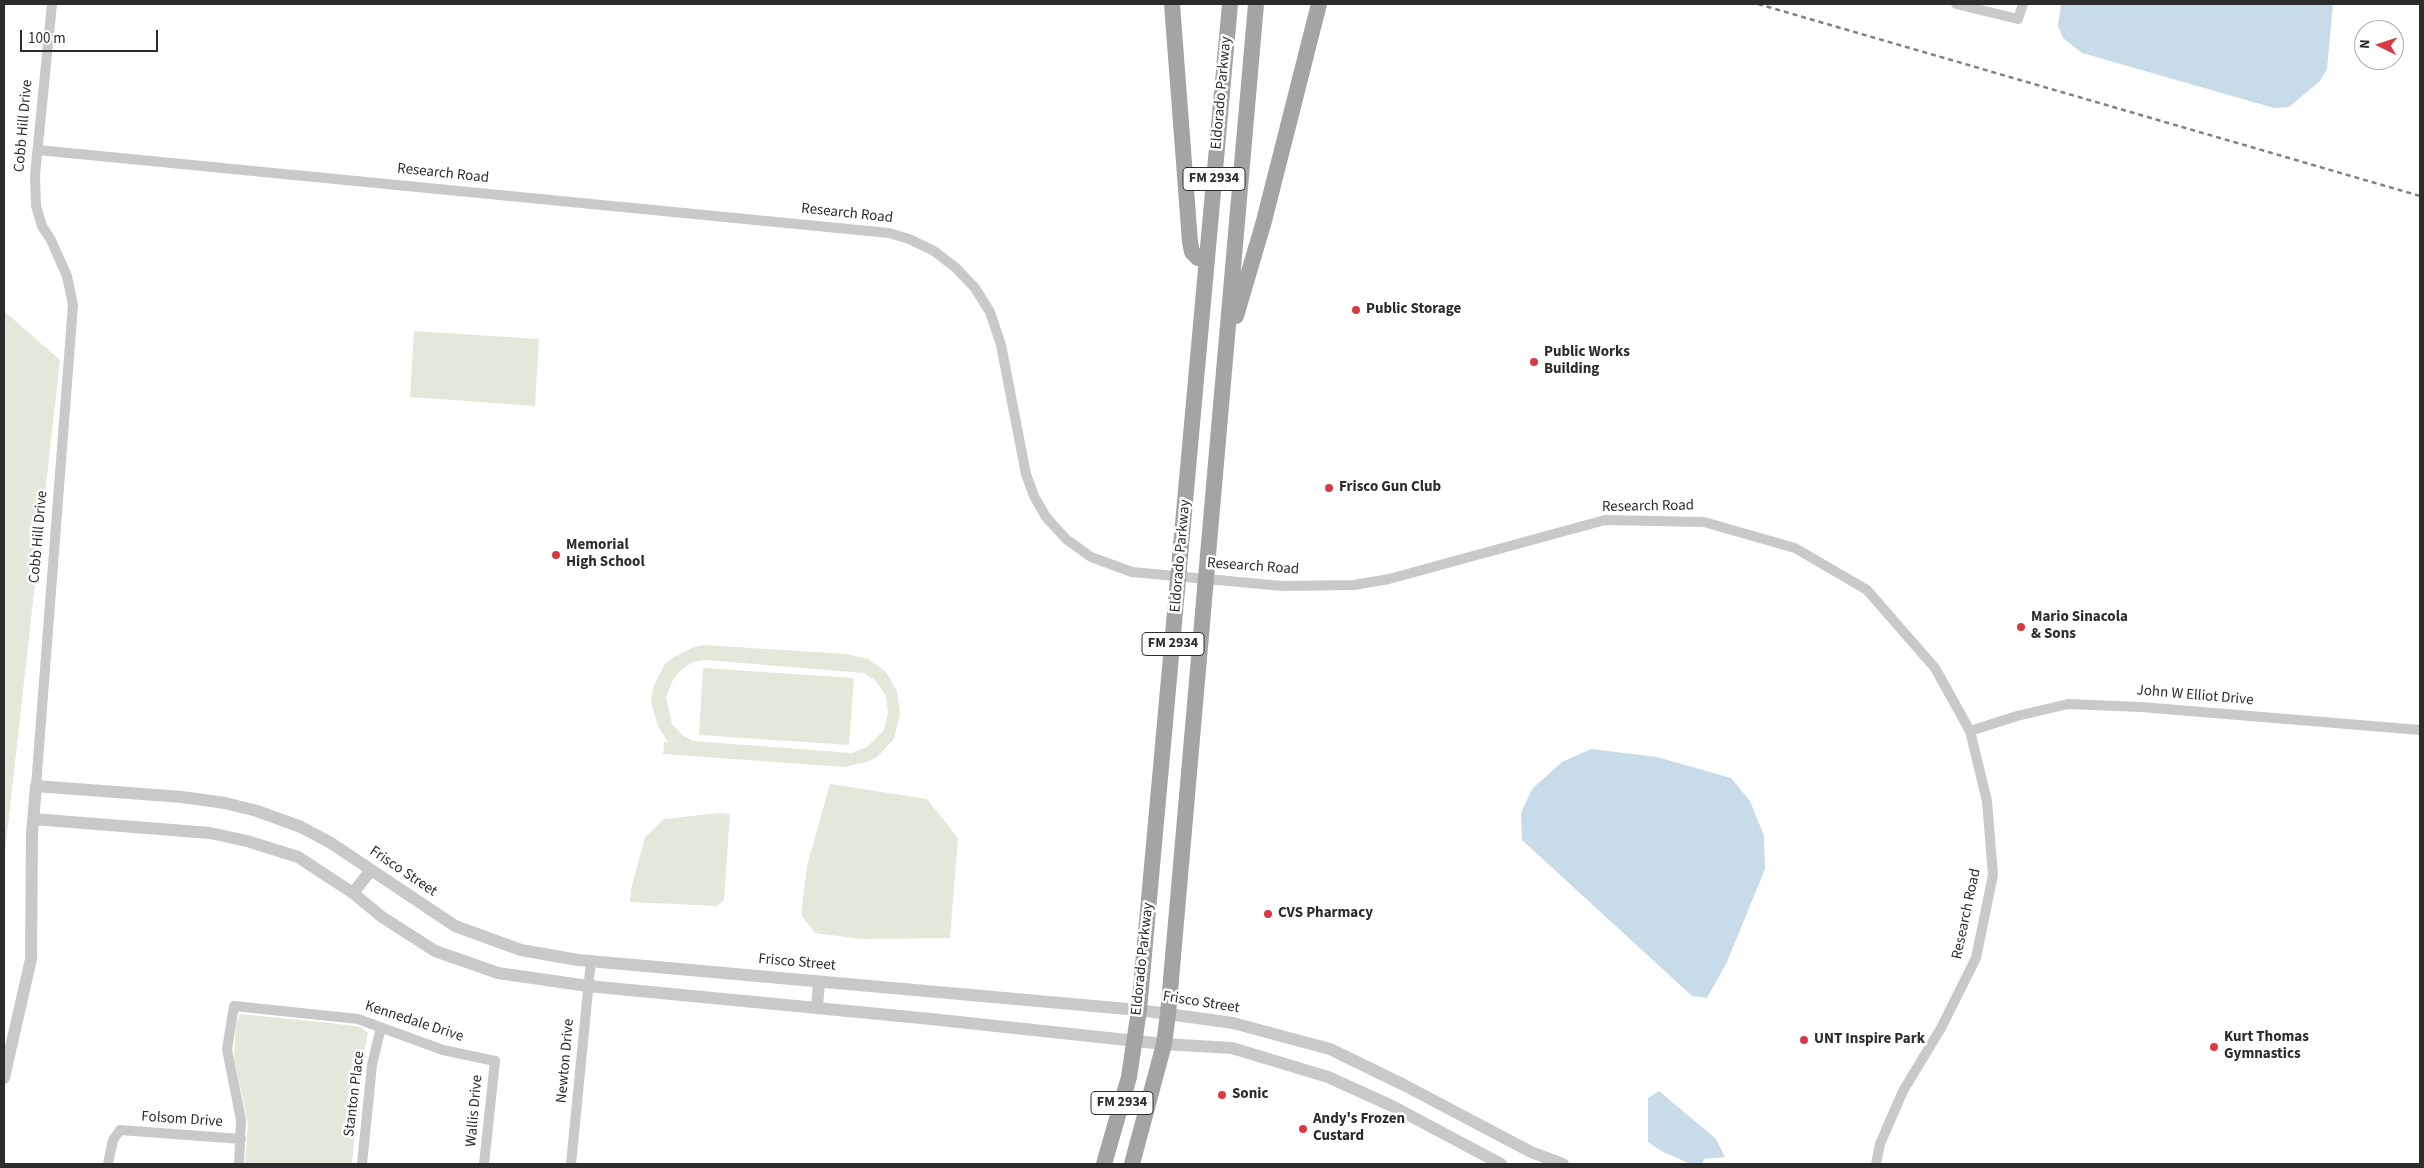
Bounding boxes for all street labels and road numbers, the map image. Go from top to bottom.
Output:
street label: Eldorado Parkway [1208,36,1236,150]
street label: Cobb Hill Drive [11,79,37,173]
street label: Research Road [396,160,490,188]
road number: FM 2934 [1183,168,1245,190]
street label: Research Road [800,200,894,228]
street label: Cobb Hill Drive [26,490,52,584]
street label: Research Road [1602,497,1694,517]
street label: Eldorado Parkway [1167,499,1195,613]
street label: Research Road [1206,555,1300,579]
road number: FM 2934 [1142,633,1204,656]
street label: John W Elliot Drive [2136,682,2254,710]
street label: Frisco Street [366,843,440,901]
street label: Research Road [1949,867,1985,961]
street label: Eldorado Parkway [1128,902,1158,1016]
street label: Frisco Street [758,951,836,975]
street label: Frisco Street [1161,988,1241,1018]
street label: Kennedale Drive [362,998,466,1046]
street label: Newton Drive [553,1018,579,1104]
street label: Stanton Place [341,1050,369,1138]
street label: Wallis Drive [463,1074,487,1148]
road number: FM 2934 [1091,1092,1153,1114]
street label: Folsom Drive [141,1108,223,1132]

